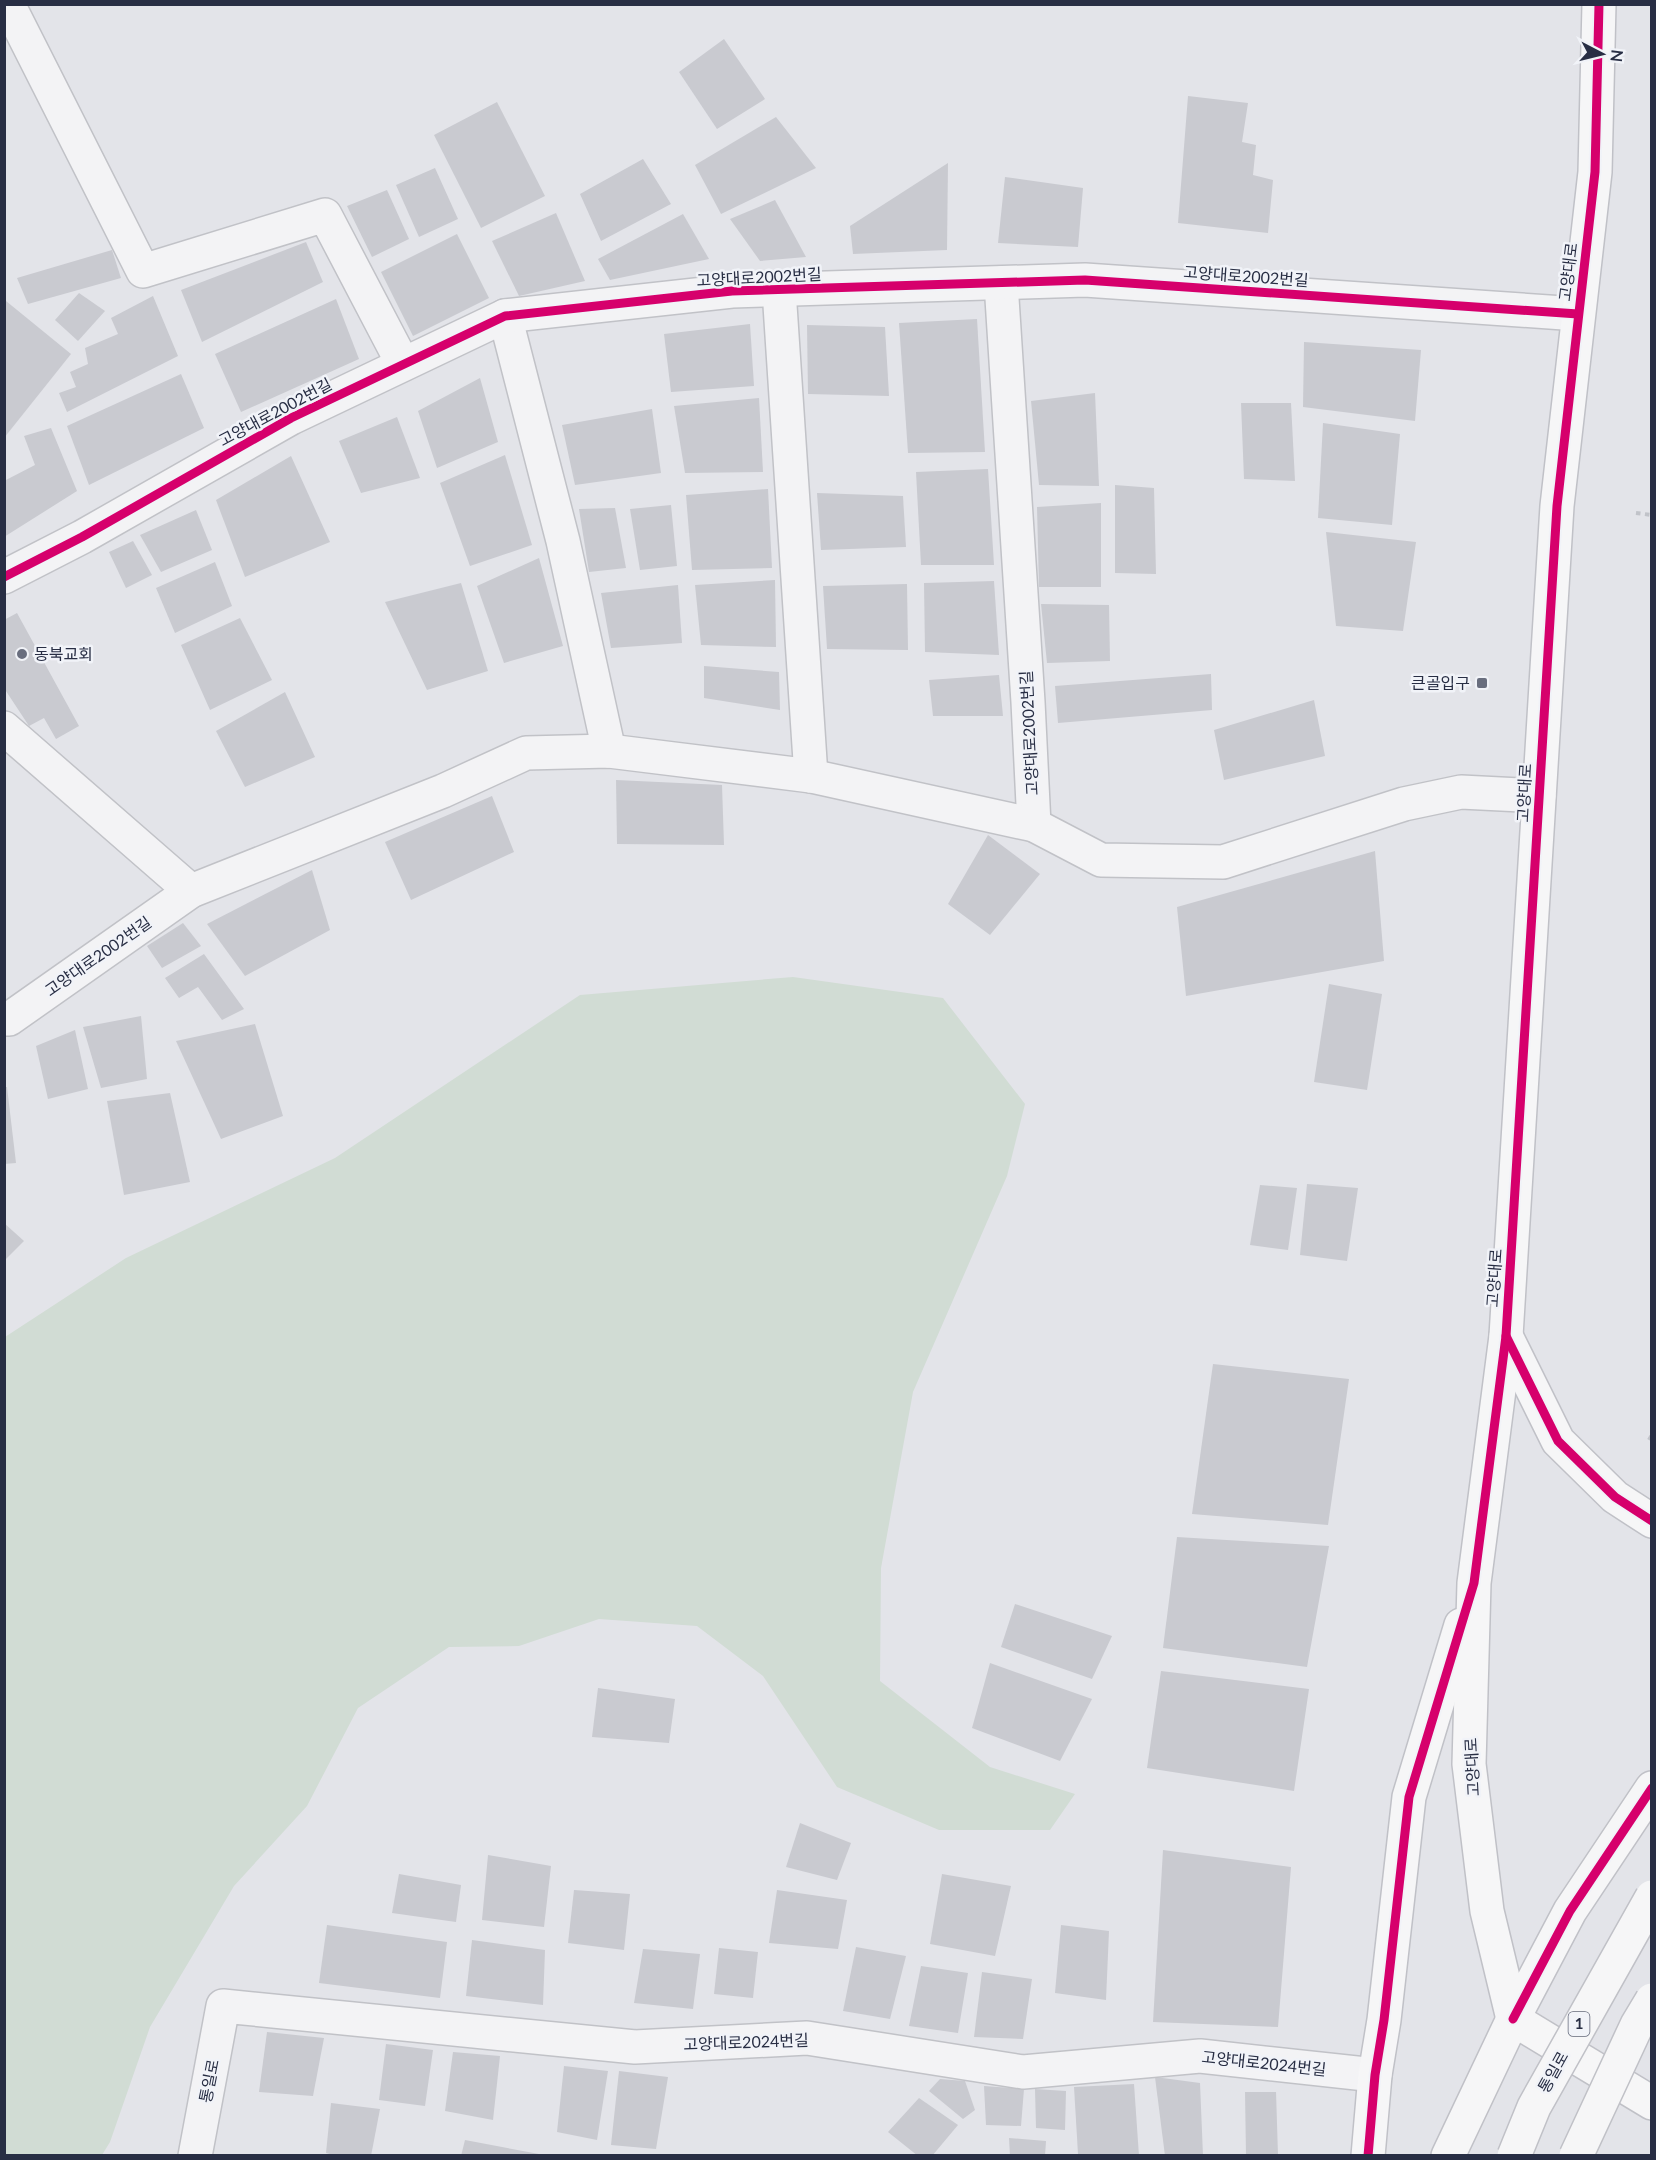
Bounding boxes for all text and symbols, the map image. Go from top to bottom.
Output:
north arrow [1572,24,1632,84]
text: N [1607,49,1628,63]
street label: 고양대로 [1554,241,1581,302]
street label: 고양대로2002번길 [1183,262,1309,289]
street label: 고양대로2002번길 [696,264,822,289]
street label: 고양대로2002번길 [215,374,335,449]
place label: 동북교회 [34,644,93,663]
marker: 동북교회 [15,647,29,661]
street label: 고양대로2002번길 [1016,670,1041,796]
place label: 큰골입구 [1411,673,1470,692]
marker: 큰골입구 [1475,676,1489,690]
street label: 고양대로 [1512,763,1535,823]
street label: 고양대로2002번길 [41,912,155,999]
street label: 고양대로 [1482,1248,1505,1308]
street label: 고양대로 [1460,1737,1483,1797]
road number: 1 [1568,2012,1590,2036]
street label: 고양대로2024번길 [683,2030,809,2053]
street label: 고양대로2024번길 [1201,2046,1327,2079]
street label: 통일로 [1534,2048,1572,2096]
street label: 통일로 [195,2057,222,2104]

